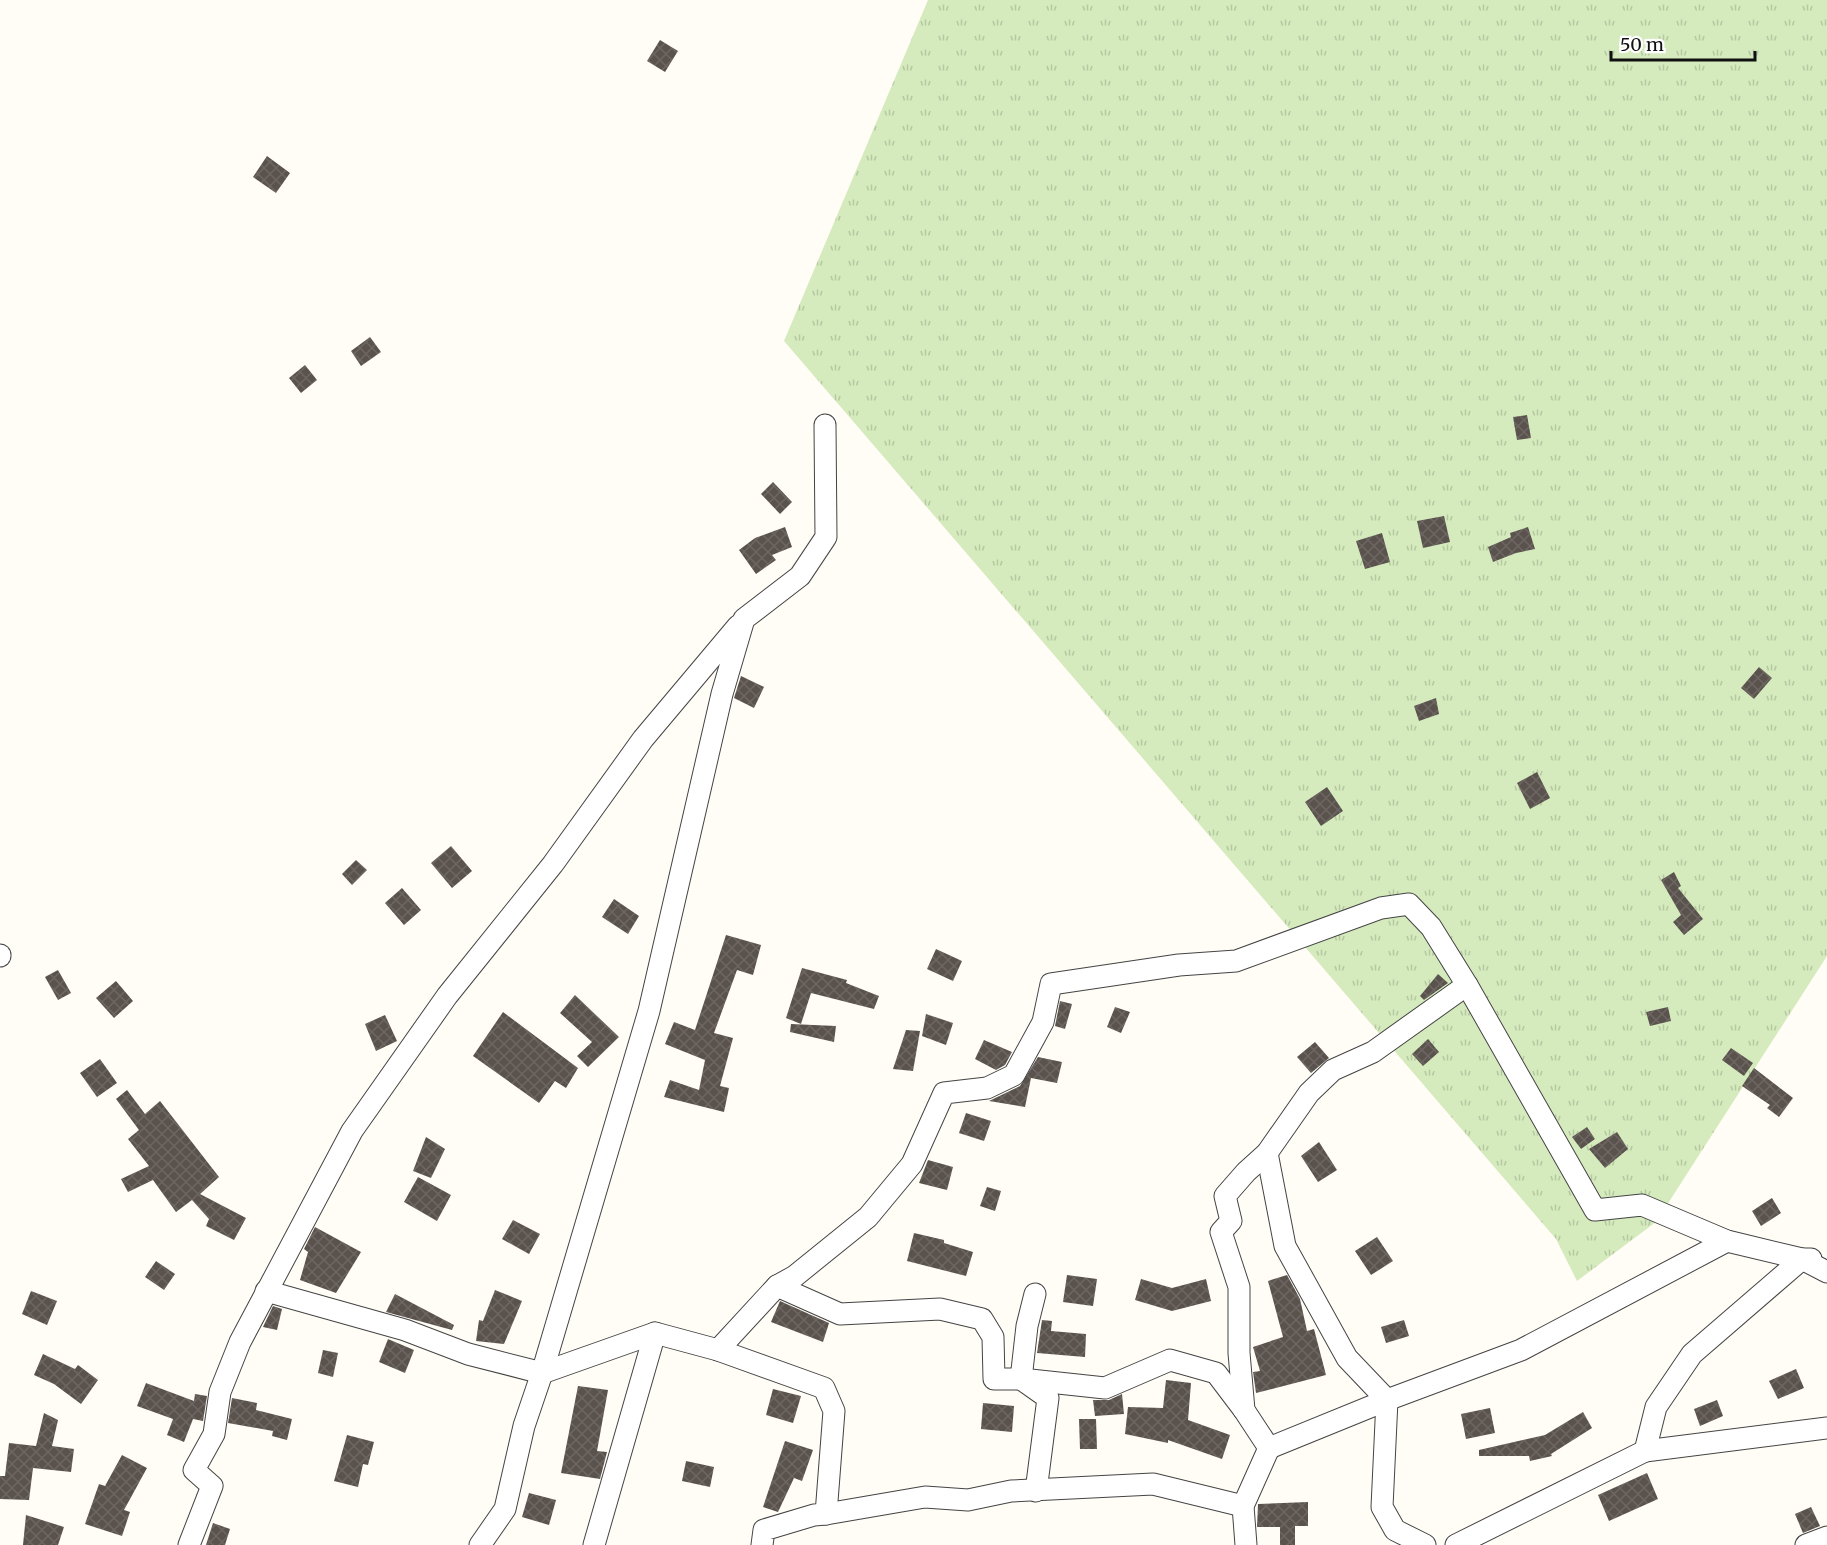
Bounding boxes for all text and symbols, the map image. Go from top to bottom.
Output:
scale bar [1611,24,1755,62]
text: 50 m [1620,33,1664,56]

